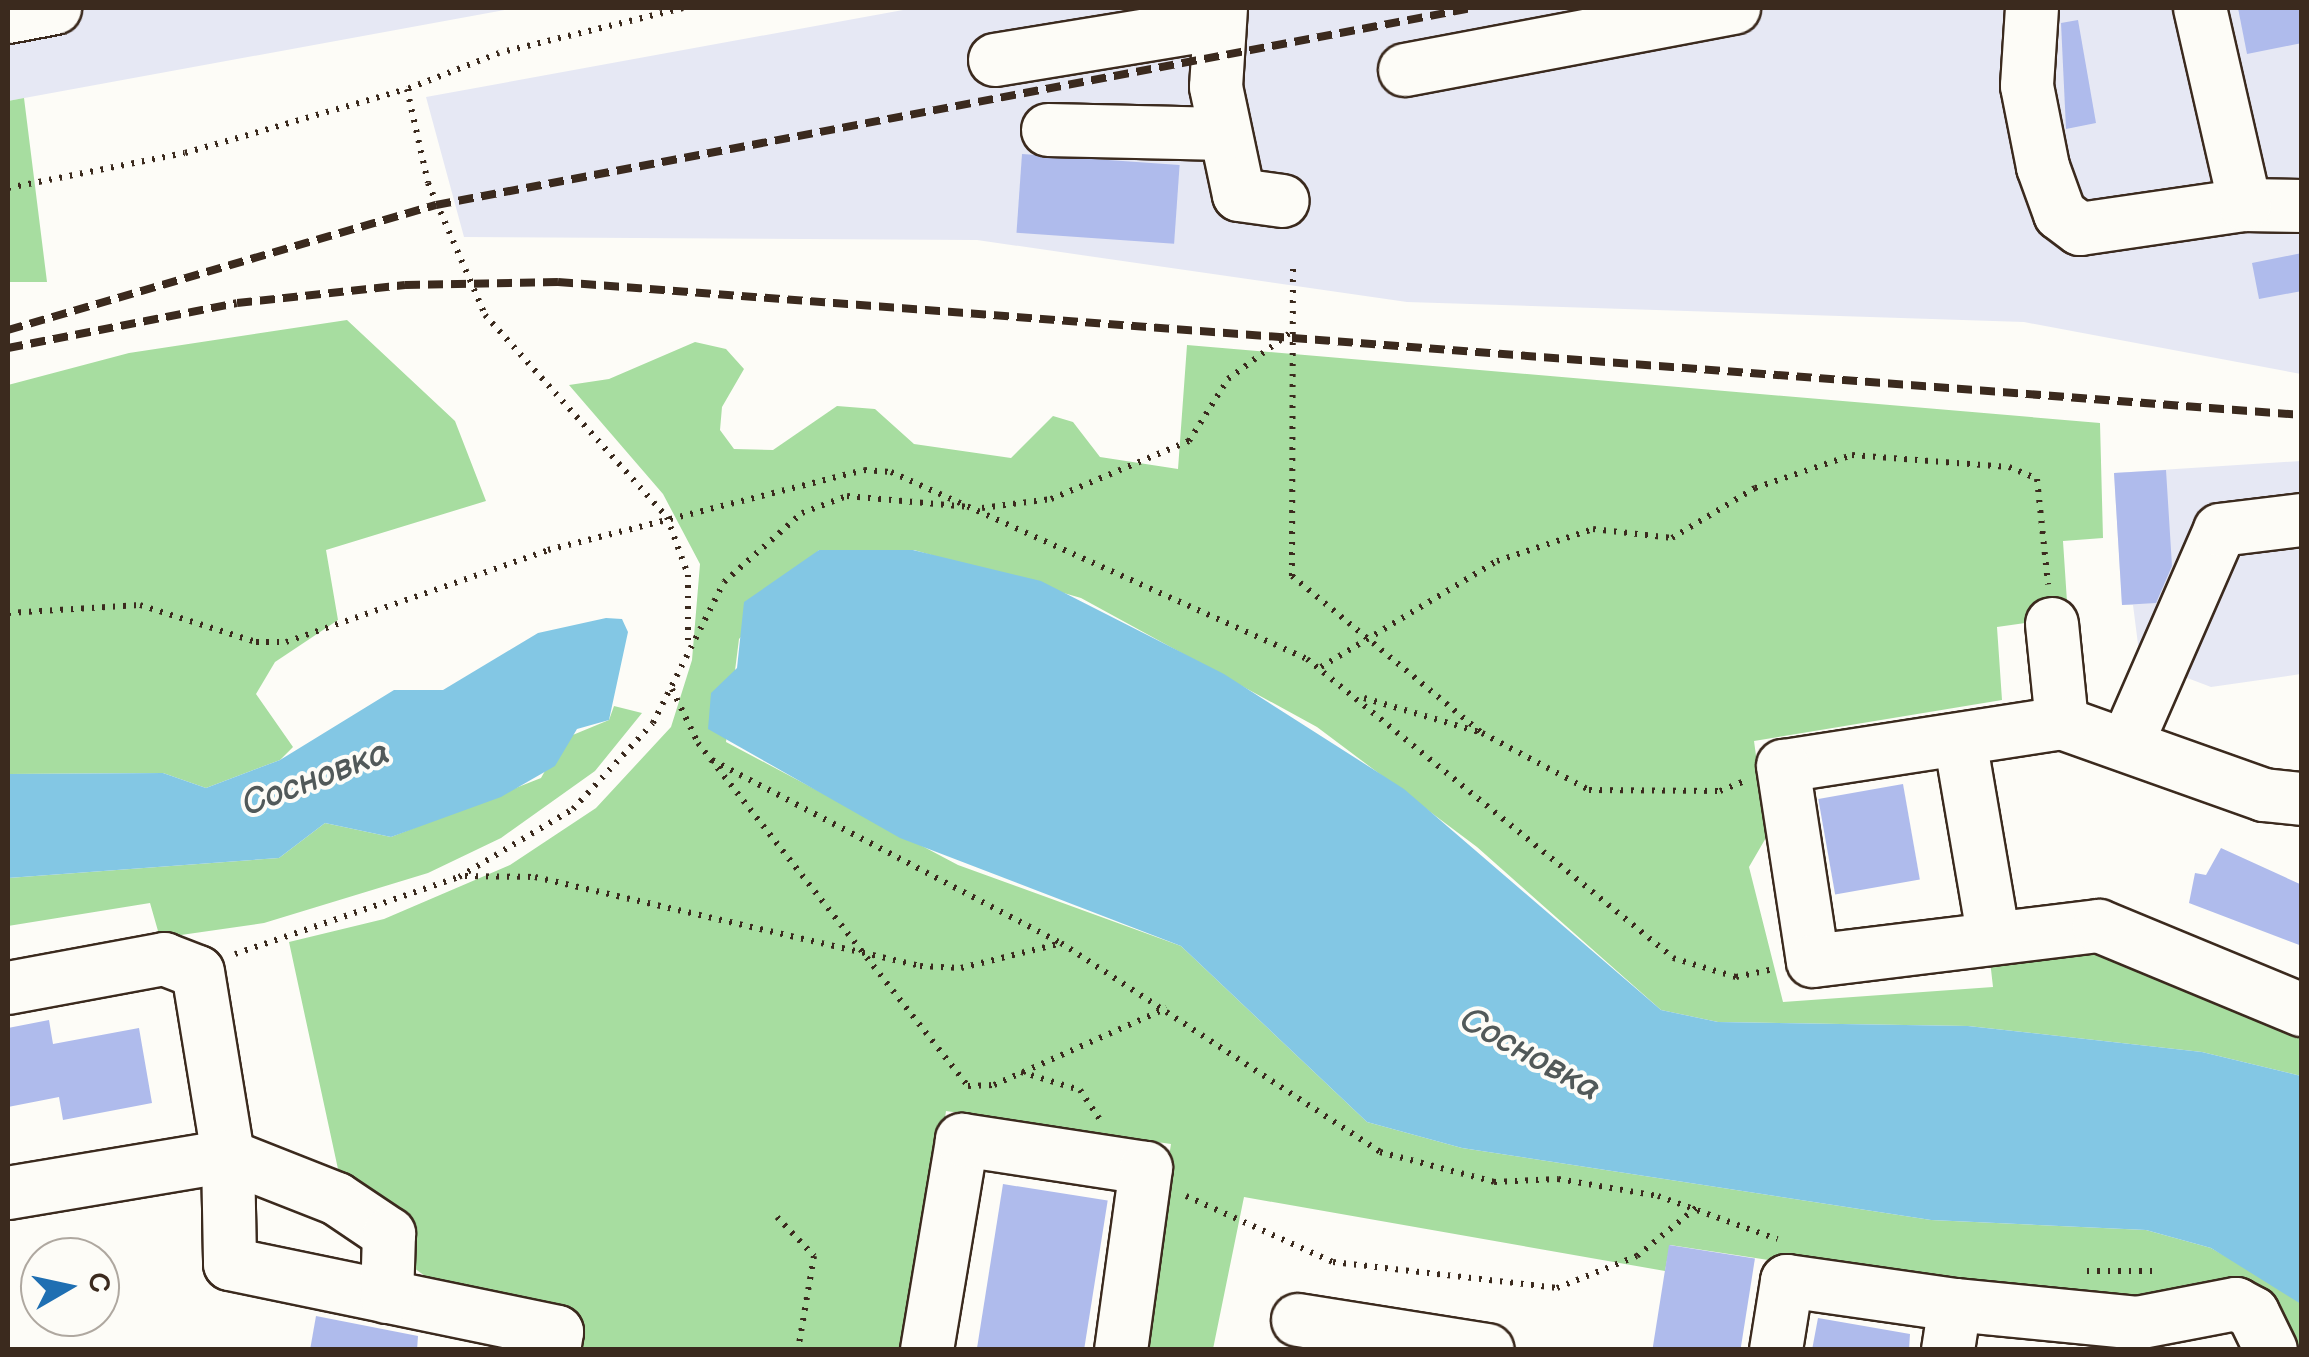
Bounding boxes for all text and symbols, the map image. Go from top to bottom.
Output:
water label: Сосновка [236,732,396,826]
water label: Сосновка [1452,999,1608,1111]
north arrow [20,1237,120,1337]
text: С [80,1270,116,1295]

